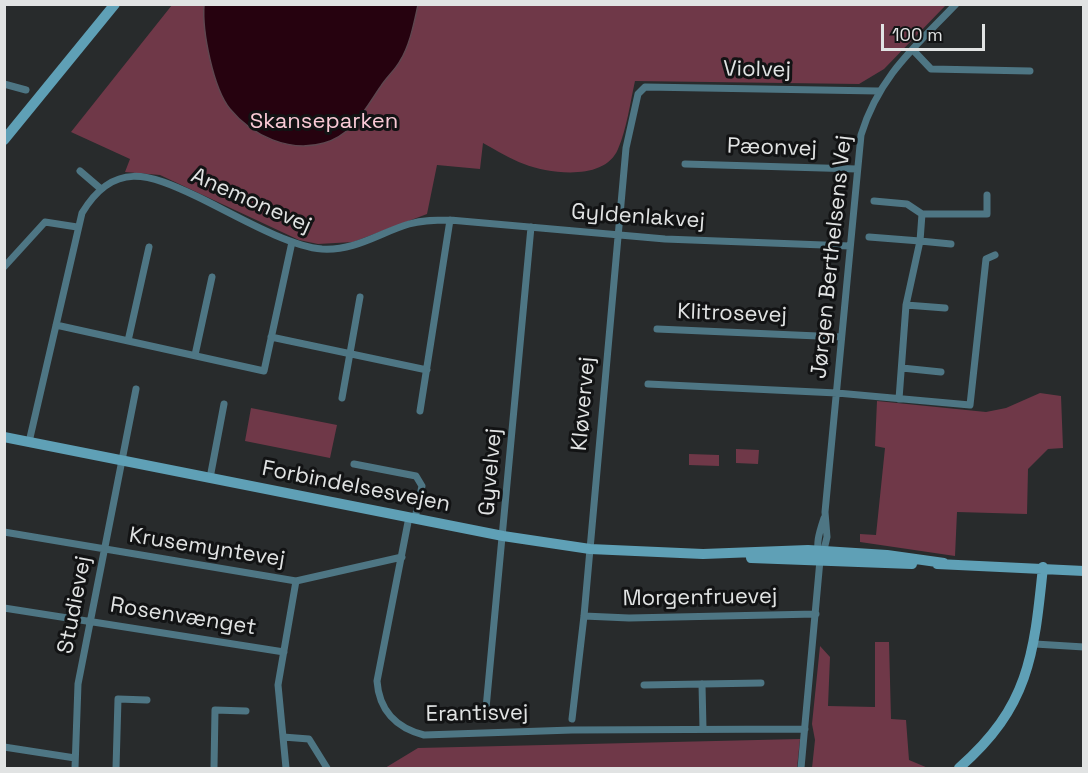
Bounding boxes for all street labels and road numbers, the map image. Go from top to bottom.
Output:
street label: Violvej [723,56,791,84]
street label: Pæonvej [727,133,817,163]
street label: Jørgen Berthelsens Vej [806,134,858,380]
street label: Anemonevej [187,163,315,239]
street label: Gyldenlakvej [570,199,706,235]
street label: Klitrosevej [677,299,787,329]
street label: Kløvervej [567,356,601,452]
street label: Gyvelvej [474,427,508,517]
street label: Forbindelsesvejen [260,456,452,518]
street label: Krusemyntevej [127,523,287,573]
street label: Studievej [53,554,97,656]
street label: Morgenfruevej [622,583,778,613]
street label: Rosenvænget [108,592,258,642]
street label: Erantisvej [425,700,529,728]

